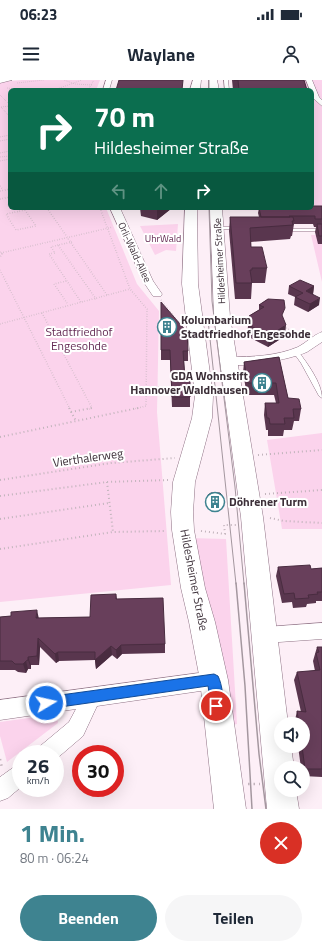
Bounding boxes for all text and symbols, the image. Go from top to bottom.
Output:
text: 06:23 [20,3,57,26]
text: Waylane [127,41,195,68]
icon: menu [20,43,42,65]
icon: person [280,43,302,65]
text: 70 m [94,95,155,138]
icon: right [28,104,80,156]
text: Hildesheimer Straße [94,134,249,161]
icon: left [108,180,130,202]
icon: ahead [150,180,172,202]
icon: right [192,180,214,202]
street label: Hildesheimer Straße [210,218,229,304]
street label: Orli-Wald-Allee [114,220,155,285]
park label: UhrWald [145,231,181,246]
place label: Kolumbarium Stadtfriedhof Engesohde [181,310,311,343]
building icon: Kolumbarium Stadtfriedhof Engesohde [156,316,178,338]
park label: Stadtfriedhof Engesohde [45,322,113,355]
place label: GDA Wohnstift Hannover Waldhausen [130,366,249,399]
building icon: GDA Wohnstift Hannover Waldhausen [251,372,273,394]
street label: Vierthalerweg [52,443,124,472]
building icon: Döhrener Turm [204,491,226,513]
place label: Döhrener Turm [229,492,307,511]
street label: Hildesheimer Straße [175,527,214,632]
position arrow [25,682,67,724]
pin [199,689,233,723]
icon: arrive [205,695,227,717]
map controls [274,717,310,797]
button: sound [274,717,310,753]
speed limit sign: 30 [72,745,124,797]
text: 26 [27,750,49,781]
button: search [274,761,310,797]
text: km/h [27,773,49,788]
text: 1 Min. [20,815,85,851]
button: close [260,822,302,864]
text: 80 m · 06:24 [20,848,89,868]
button: Beenden [20,895,157,941]
button: Teilen [165,895,302,941]

